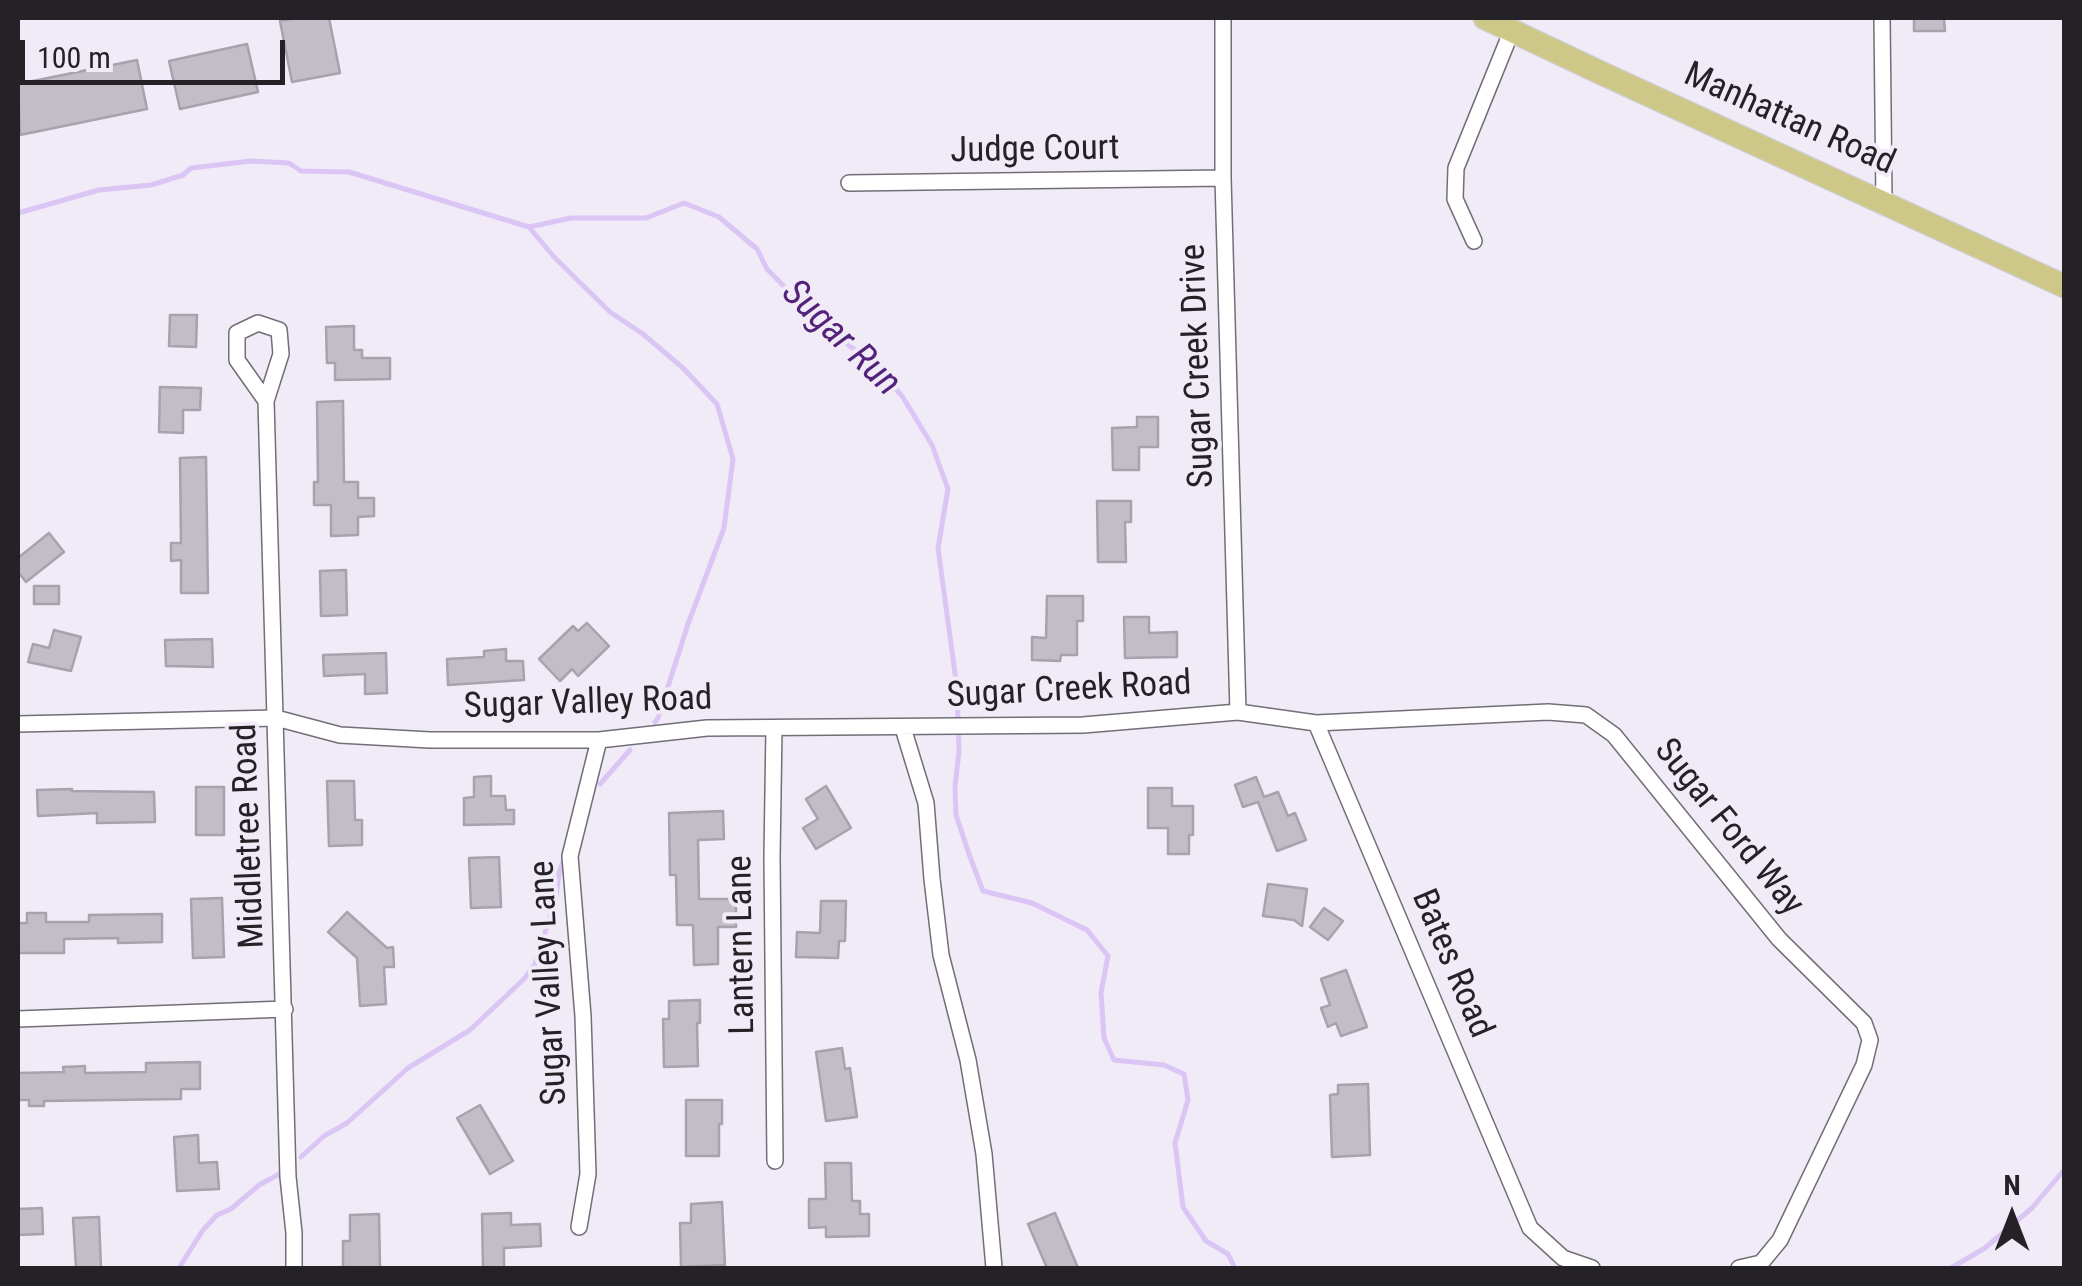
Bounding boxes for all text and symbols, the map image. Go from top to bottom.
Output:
scale bar [25,20,290,82]
text: 100 m [37,40,111,75]
street label: Manhattan Road [1677,55,1901,185]
street label: Judge Court [950,129,1120,173]
street label: Sugar Creek Drive [1174,243,1224,489]
water label: Sugar Run [771,271,909,407]
street label: Sugar Creek Road [946,664,1192,718]
street label: Sugar Valley Road [463,679,713,729]
street label: Middletree Road [225,723,275,949]
street label: Sugar Ford Way [1644,731,1812,925]
street label: Lantern Lane [720,855,766,1035]
street label: Sugar Valley Lane [523,860,577,1106]
street label: Bates Road [1401,884,1501,1044]
north arrow [1962,1166,2062,1266]
text: N [2003,1169,2021,1202]

